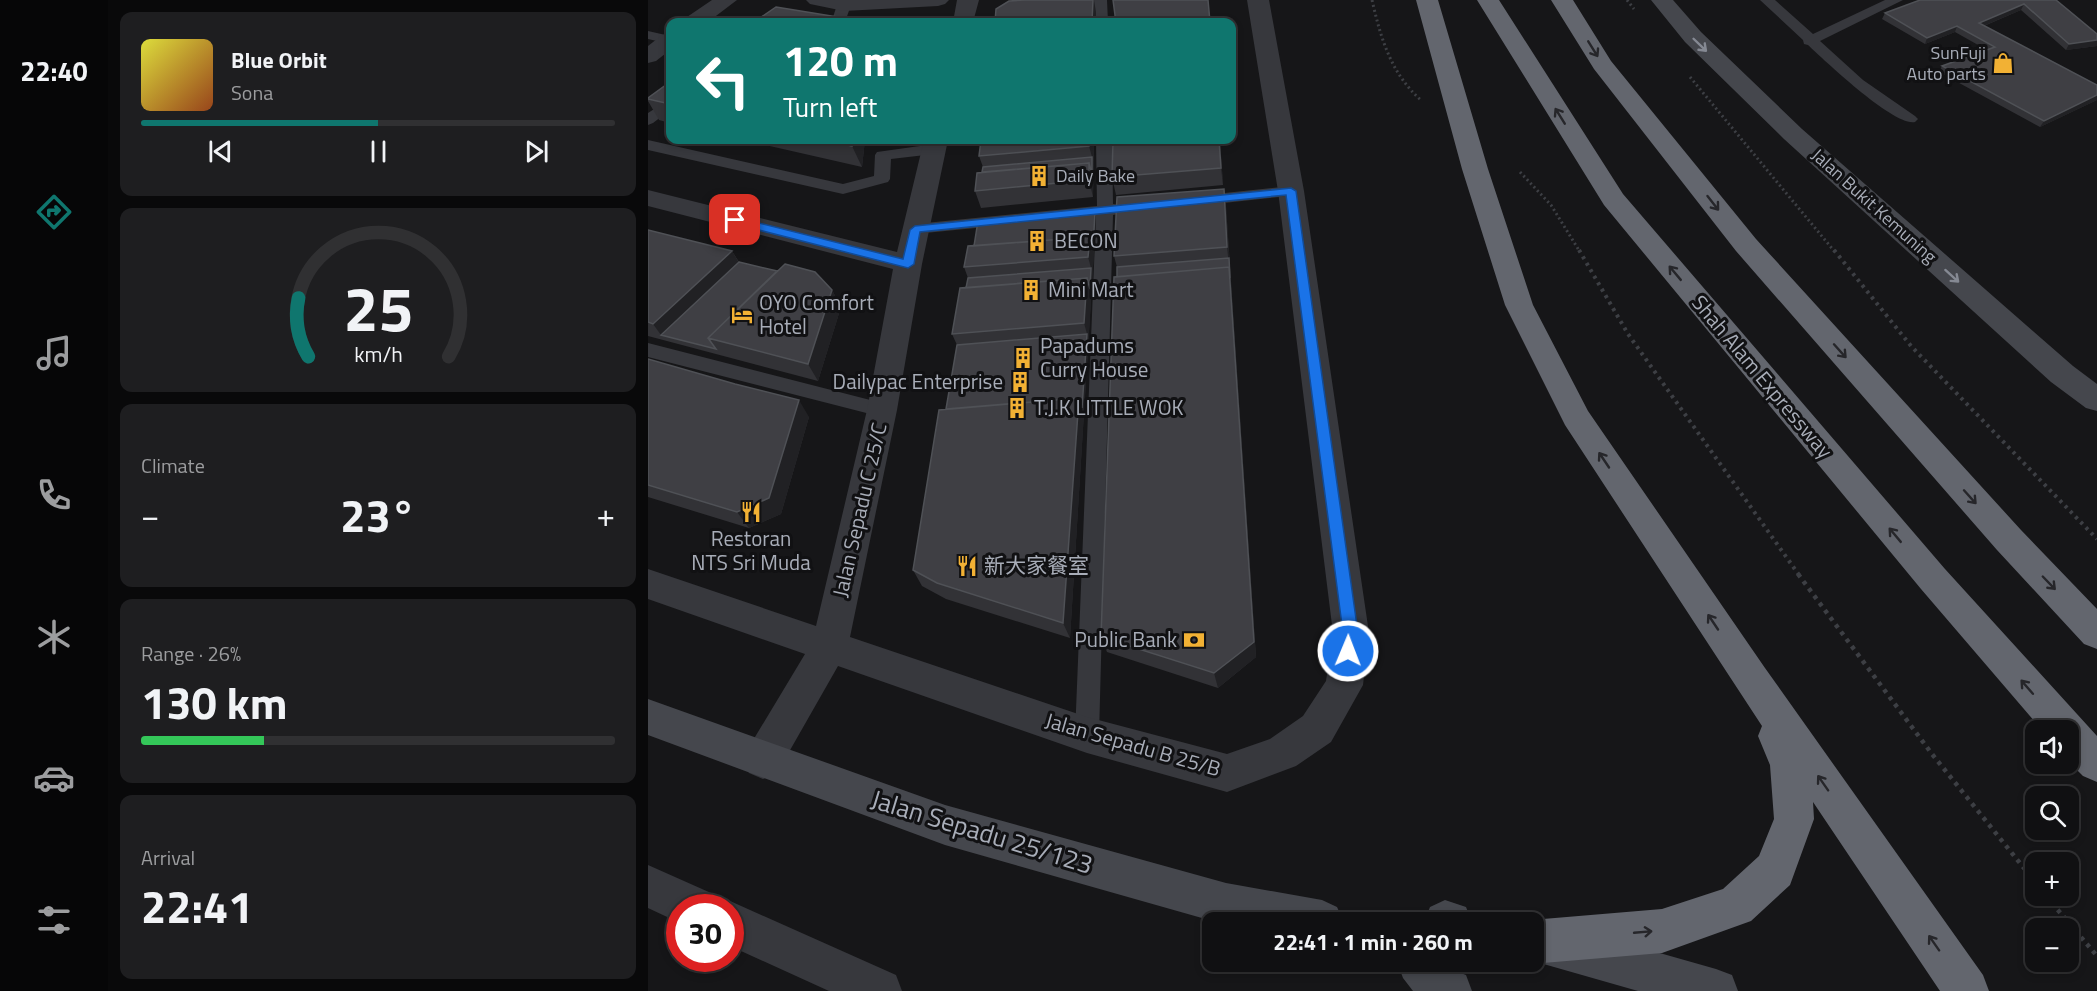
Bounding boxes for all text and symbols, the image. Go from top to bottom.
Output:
text: 120 m [783,28,898,92]
one-way arrow [1693,37,1708,52]
place label: SunFuji Auto parts [1907,39,1986,87]
one-way arrow [1587,41,1599,57]
icon: left [684,42,762,120]
text: Blue Orbit [231,43,327,77]
text: 22:40 [20,50,88,91]
shop icon: SunFuji Auto parts [1991,51,2015,75]
text: Sona [231,77,273,108]
text: Turn left [783,86,877,127]
one-way arrow [1554,108,1566,125]
icon: previous [204,135,237,168]
icon: pause [362,135,395,168]
icon: next [520,135,553,168]
street label: Jalan Bukit Kemuning [1806,142,1943,269]
place label: Daily Bake [1056,162,1135,189]
building icon: Daily Bake [1027,164,1051,188]
icon: directions [33,191,75,233]
pin [709,194,760,245]
one-way arrow [1706,195,1719,211]
icon: arrive [718,203,751,236]
place label: BECON [1054,224,1118,256]
building icon: BECON [1025,229,1049,253]
text: 25 [343,260,413,355]
one-way arrow [1668,266,1682,281]
one-way arrow [1944,269,1959,283]
place label: Mini Mart [1048,273,1134,305]
building icon: Mini Mart [1019,278,1043,302]
place label: OYO Comfort Hotel [759,286,874,342]
street label: Shah Alam Expressway [1685,288,1841,465]
hotel icon: OYO Comfort Hotel [730,303,754,327]
place label: Papadums Curry House [1040,329,1148,385]
icon: music [33,332,75,374]
text: km/h [354,338,402,370]
one-way arrow [1833,343,1847,358]
building icon: Papadums Curry House [1011,346,1035,370]
place label: Dailypac Enterprise [833,365,1003,397]
building icon: Dailypac Enterprise [1008,370,1032,394]
place label: T.J.K LITTLE WOK [1034,391,1184,423]
building icon: T.J.K LITTLE WOK [1005,396,1029,420]
street label: Jalan Sepadu C 25/C [823,420,895,600]
text: Climate [141,450,205,481]
one-way arrow [1598,451,1611,468]
icon: phone [33,474,75,516]
text: 23° [340,481,416,549]
one-way arrow [1963,489,1977,504]
text: − [141,490,159,540]
text: + [597,490,615,540]
restaurant icon: Restoran NTS Sri Muda [739,500,763,524]
place label: Restoran NTS Sri Muda [691,522,811,578]
one-way arrow [1888,528,1902,543]
place label: 新大家餐室 [984,549,1089,581]
restaurant icon: 新大家餐室 [955,554,979,578]
one-way arrow [2042,575,2056,590]
one-way arrow [1706,614,1718,631]
icon: climate [33,616,75,658]
position arrow [1316,619,1380,683]
place label: Public Bank [1074,623,1177,655]
bank icon: Public Bank [1182,628,1206,652]
text: Range · 26% [141,638,241,669]
text: 130 km [141,668,287,736]
one-way arrow [2020,680,2034,695]
street label: Jalan Sepadu B 25/B [1042,704,1225,784]
map controls [2025,720,2079,972]
button: sound [2025,720,2079,774]
icon: car [33,757,75,799]
one-way arrow [1817,775,1829,791]
street label: Jalan Sepadu 25/123 [866,779,1098,884]
button: search [2025,786,2079,840]
text: Arrival [141,842,195,873]
button: + [2025,852,2079,906]
text: 22:41 [141,872,253,940]
speed limit sign: 30 [666,894,744,972]
icon: filters [33,899,75,941]
button: − [2025,918,2079,972]
text: 22:41 · 1 min · 260 m [1273,925,1473,959]
one-way arrow [1632,926,1652,937]
one-way arrow [1928,935,1940,952]

